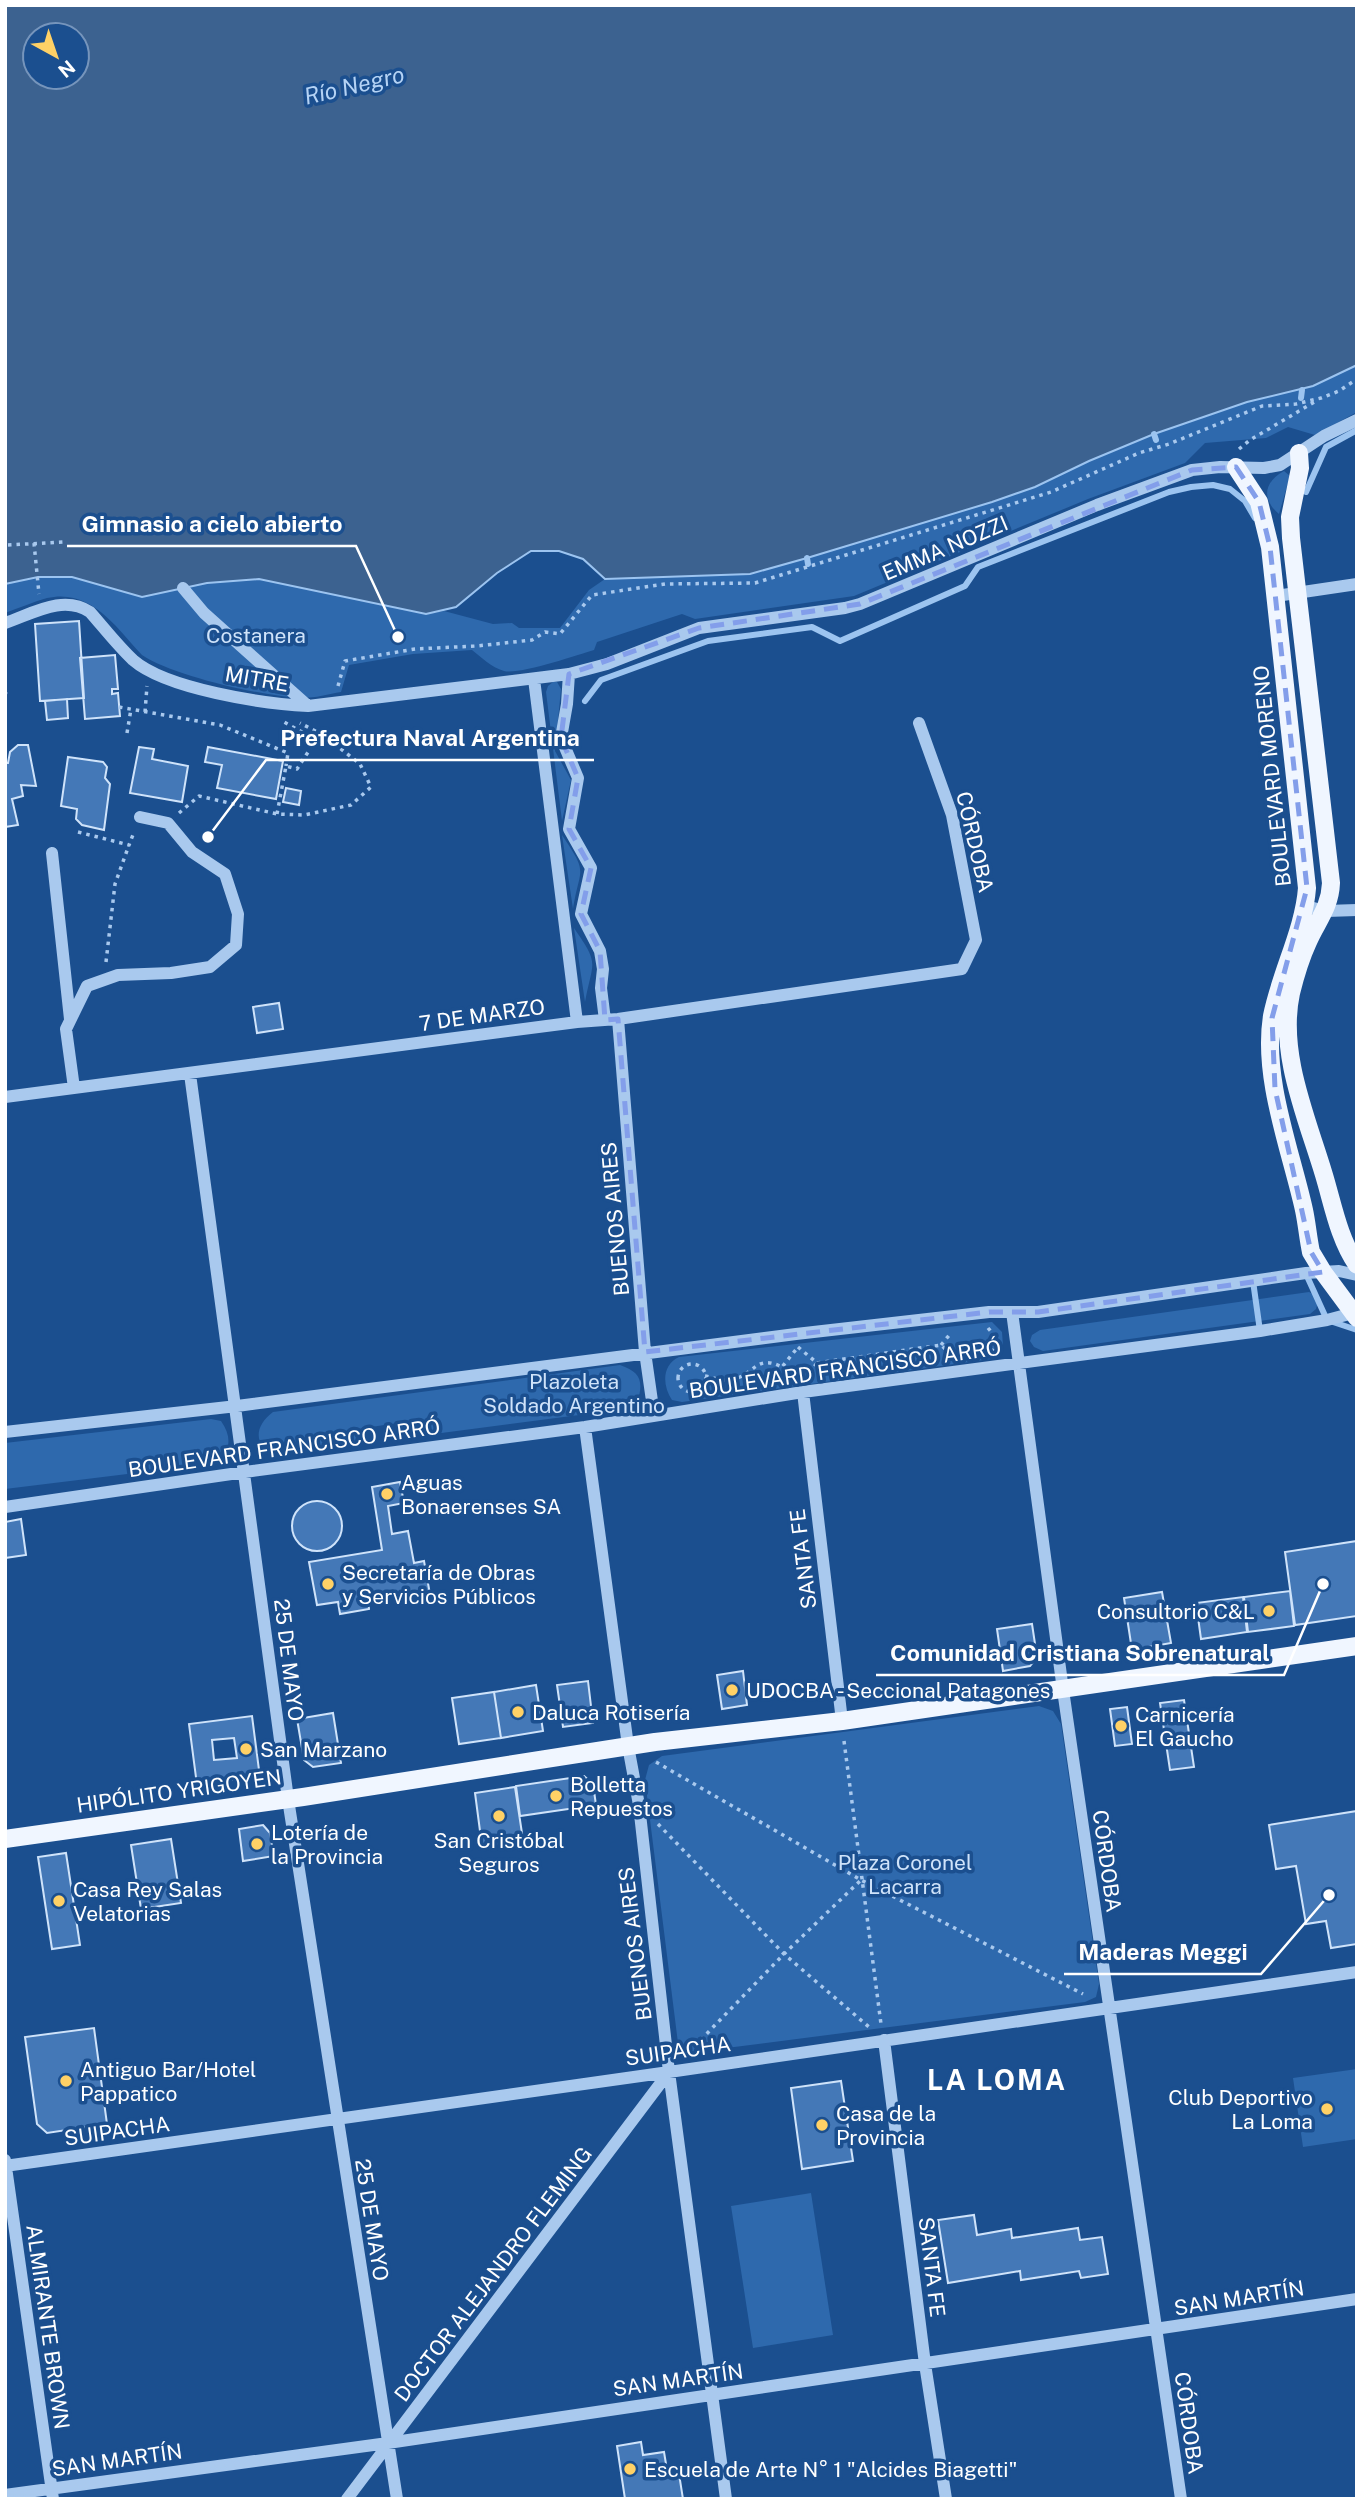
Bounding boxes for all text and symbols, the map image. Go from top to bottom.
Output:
north arrow [21,21,91,91]
text: N [54,56,80,82]
water label: Río Negro [301,60,407,110]
callout: Gimnasio a cielo abierto [67,502,356,546]
text: Gimnasio a cielo abierto [82,510,342,537]
street label: EMMA NOZZI [878,510,1012,586]
park label: Costanera [206,623,306,648]
street label: MITRE [223,661,291,697]
street label: BOULEVARD MORENO [1248,664,1296,888]
callout: Prefectura Naval Argentina [266,716,594,760]
text: Prefectura Naval Argentina [280,724,580,751]
street label: CÓRDOBA [951,789,999,895]
street label: 7 DE MARZO [417,994,547,1036]
street label: BUENOS AIRES [596,1141,634,1297]
street label: BOULEVARD FRANCISCO ARRÓ [687,1335,1003,1403]
park label: Plazoleta Soldado Argentino [483,1369,665,1418]
street label: BOULEVARD FRANCISCO ARRÓ [126,1414,442,1482]
place label: Aguas Bonaerenses SA [401,1470,561,1519]
marker: Aguas Bonaerenses SA [379,1486,395,1502]
street label: SANTA FE [784,1508,822,1610]
place label: Secretaría de Obras y Servicios Públicos [342,1560,536,1609]
marker: Secretaría de Obras y Servicios Públicos [320,1576,336,1592]
street label: 25 DE MAYO [269,1597,309,1723]
place label: Consultorio C&L [1097,1599,1255,1624]
marker: Consultorio C&L [1261,1603,1277,1619]
callout: Comunidad Cristiana Sobrenatural [876,1631,1284,1675]
text: Comunidad Cristiana Sobrenatural [890,1639,1270,1666]
place label: UDOCBA - Seccional Patagones [746,1678,1050,1703]
marker: UDOCBA - Seccional Patagones [724,1682,740,1698]
place label: Daluca Rotisería [532,1700,690,1725]
place label: Carnicería El Gaucho [1135,1702,1235,1751]
marker: Daluca Rotisería [510,1704,526,1720]
marker: Carnicería El Gaucho [1113,1718,1129,1734]
place label: San Marzano [260,1737,387,1762]
marker: San Marzano [238,1741,254,1757]
street label: HIPÓLITO YRIGOYEN [75,1764,283,1818]
place label: Bolletta Repuestos [570,1772,673,1821]
marker: Bolletta Repuestos [548,1788,564,1804]
marker: San Cristóbal Seguros [491,1808,507,1824]
street label: CÓRDOBA [1087,1808,1127,1914]
place label: Lotería de la Provincia [271,1820,383,1869]
place label: San Cristóbal Seguros [433,1828,565,1877]
marker: Lotería de la Provincia [249,1836,265,1852]
park label: Plaza Coronel Lacarra [838,1850,972,1899]
street label: BUENOS AIRES [613,1866,657,2022]
place label: Casa Rey Salas Velatorias [73,1877,222,1926]
marker: Casa Rey Salas Velatorias [51,1893,67,1909]
callout: Maderas Meggi [1064,1930,1261,1974]
text: Maderas Meggi [1078,1938,1248,1965]
street label: SUIPACHA [624,2031,733,2071]
place label: Antiguo Bar/Hotel Pappatico [80,2057,256,2106]
district label: LA LOMA [927,2063,1067,2096]
marker: Antiguo Bar/Hotel Pappatico [58,2073,74,2089]
place label: Club Deportivo La Loma [1168,2085,1313,2134]
place label: Casa de la Provincia [836,2101,936,2150]
marker: Club Deportivo La Loma [1319,2101,1335,2117]
street label: SUIPACHA [63,2111,172,2151]
marker: Casa de la Provincia [814,2117,830,2133]
street label: DOCTOR ALEJANDRO FLEMING [389,2142,597,2406]
street label: 25 DE MAYO [350,2157,394,2283]
street label: SANTA FE [913,2216,951,2318]
street label: ALMIRANTE BROWN [21,2223,75,2431]
street label: SAN MARTÍN [1172,2275,1306,2321]
street label: SAN MARTÍN [611,2358,745,2402]
street label: CÓRDOBA [1169,2370,1209,2476]
street label: SAN MARTÍN [50,2438,184,2482]
place label: Escuela de Arte N° 1 "Alcides Biagetti" [644,2457,1017,2482]
marker: Escuela de Arte N° 1 "Alcides Biagetti" [622,2461,638,2477]

